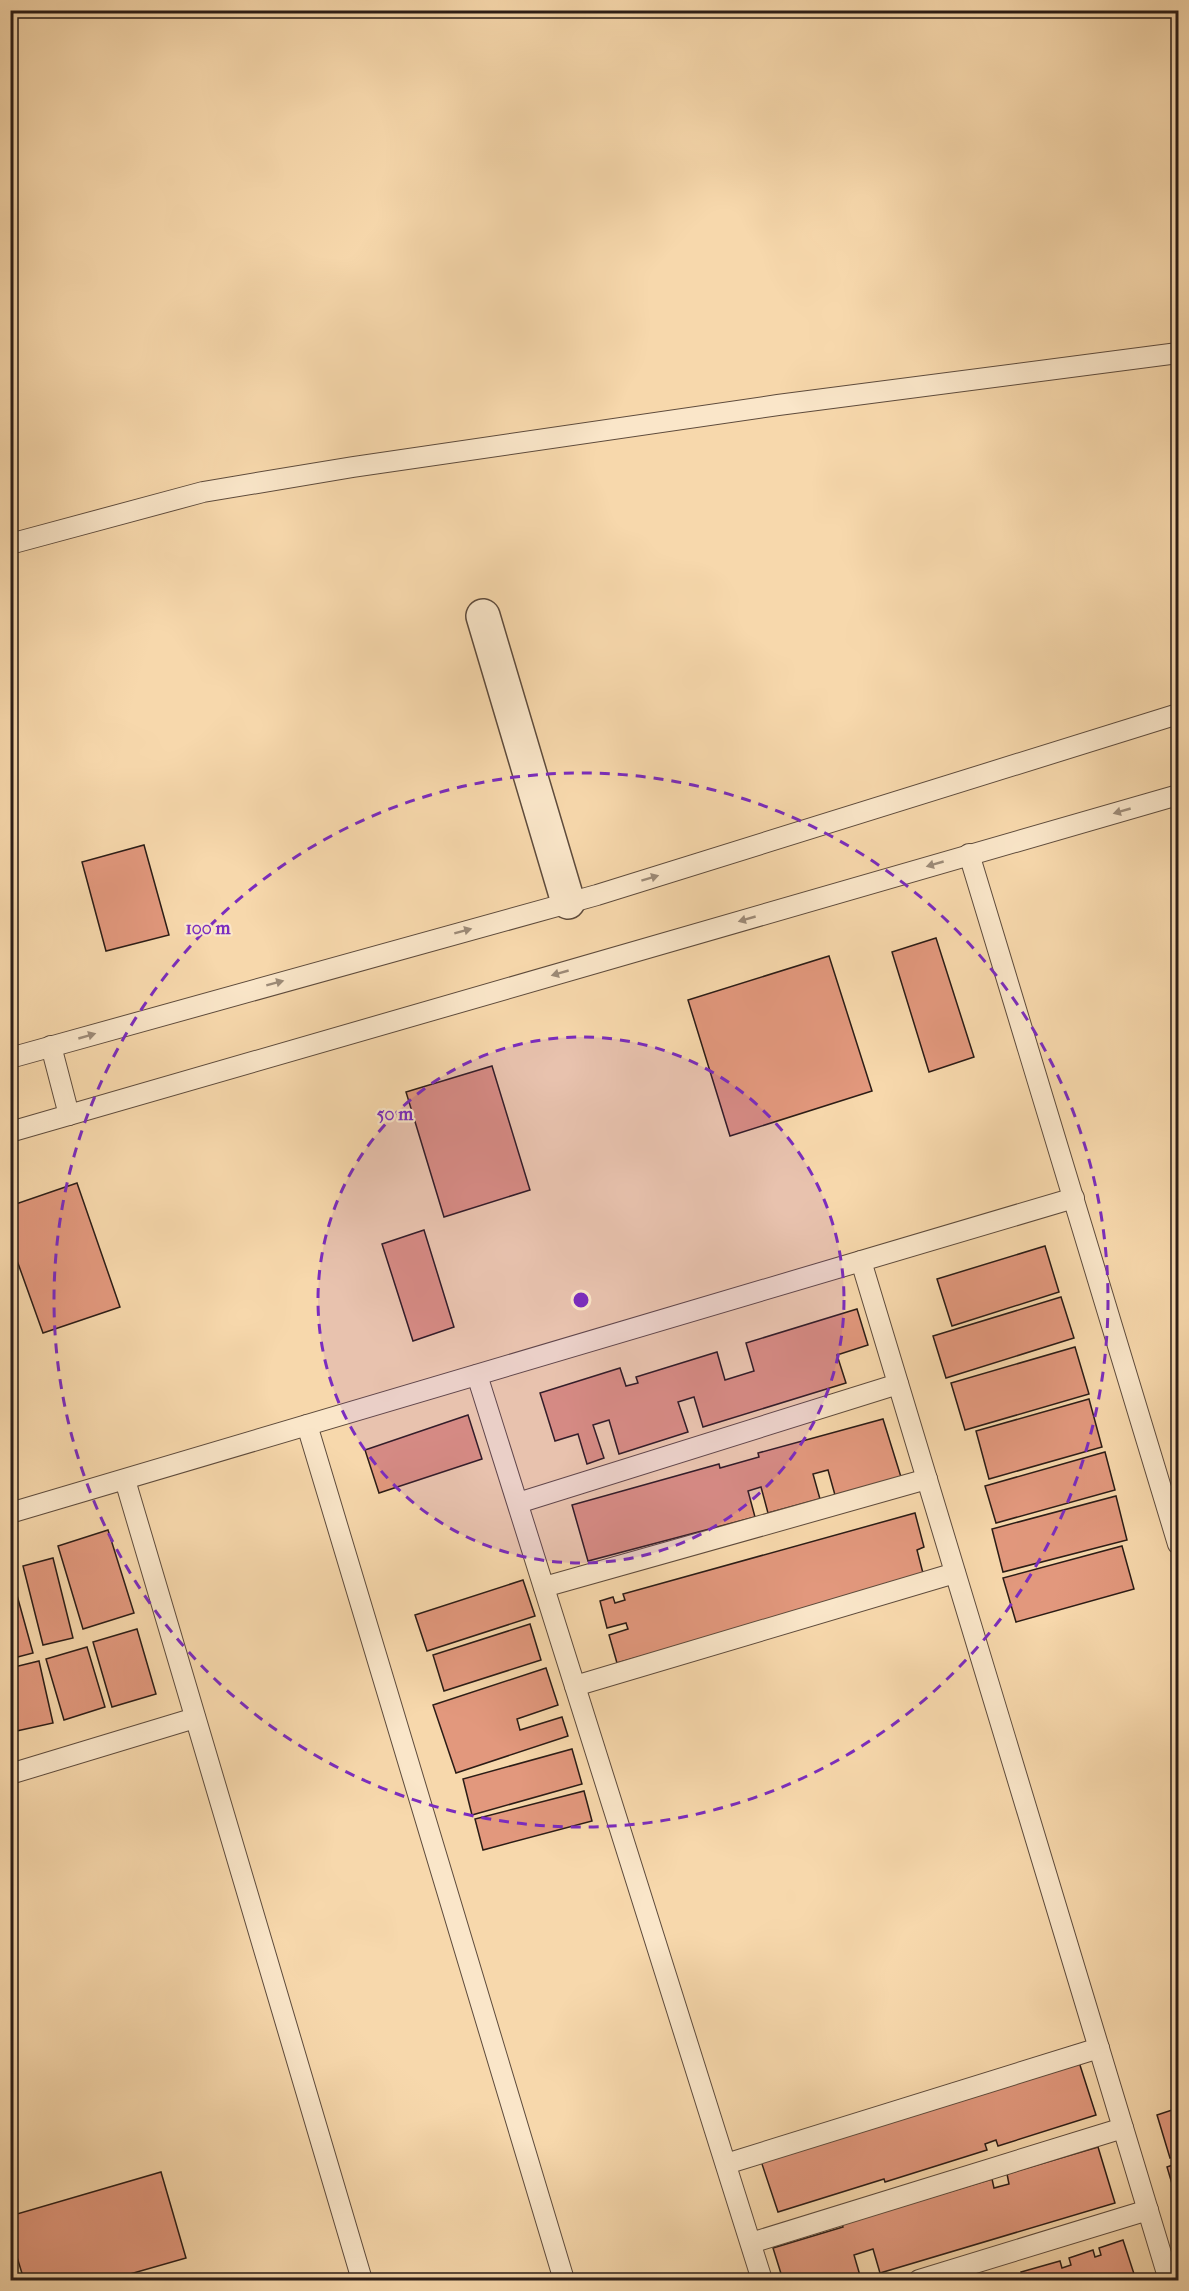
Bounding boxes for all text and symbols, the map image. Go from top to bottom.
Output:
one-way arrow [1113,807,1131,816]
one-way arrow [926,860,944,869]
one-way arrow [641,873,659,882]
one-way arrow [738,915,756,924]
text: 100 m [185,918,232,939]
one-way arrow [454,926,472,936]
one-way arrow [551,969,569,978]
one-way arrow [266,978,284,987]
one-way arrow [78,1031,96,1040]
text: 50 m [377,1104,414,1125]
centre of rings [571,1290,591,1310]

